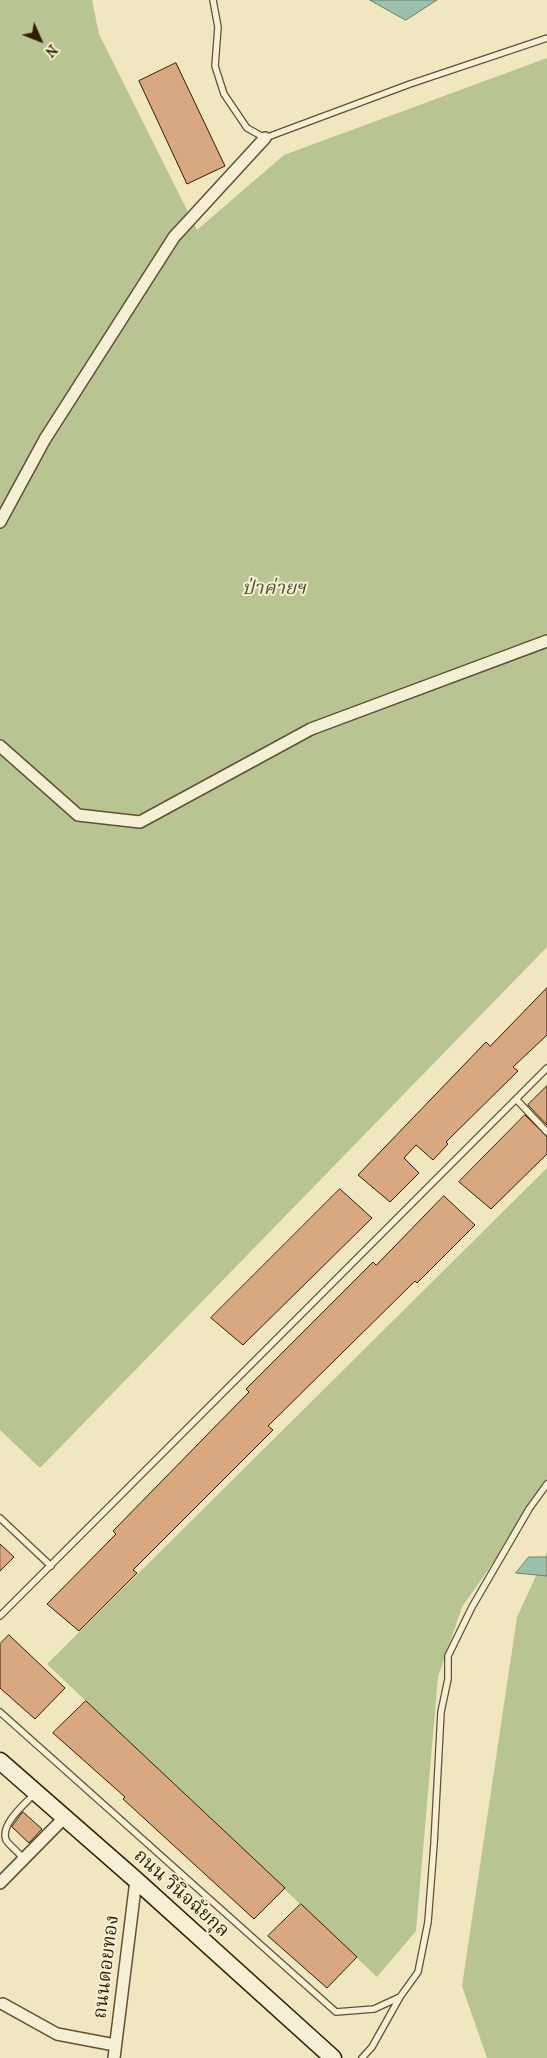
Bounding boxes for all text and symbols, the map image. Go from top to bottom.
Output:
north arrow [15,15,65,65]
text: N [41,41,61,60]
park label: ป่าค่ายฯ [242,578,306,600]
street label: ถนน วินิจฉัยกุล [128,1845,234,1943]
street label: ถนนดอยทอง [89,1914,125,2020]

